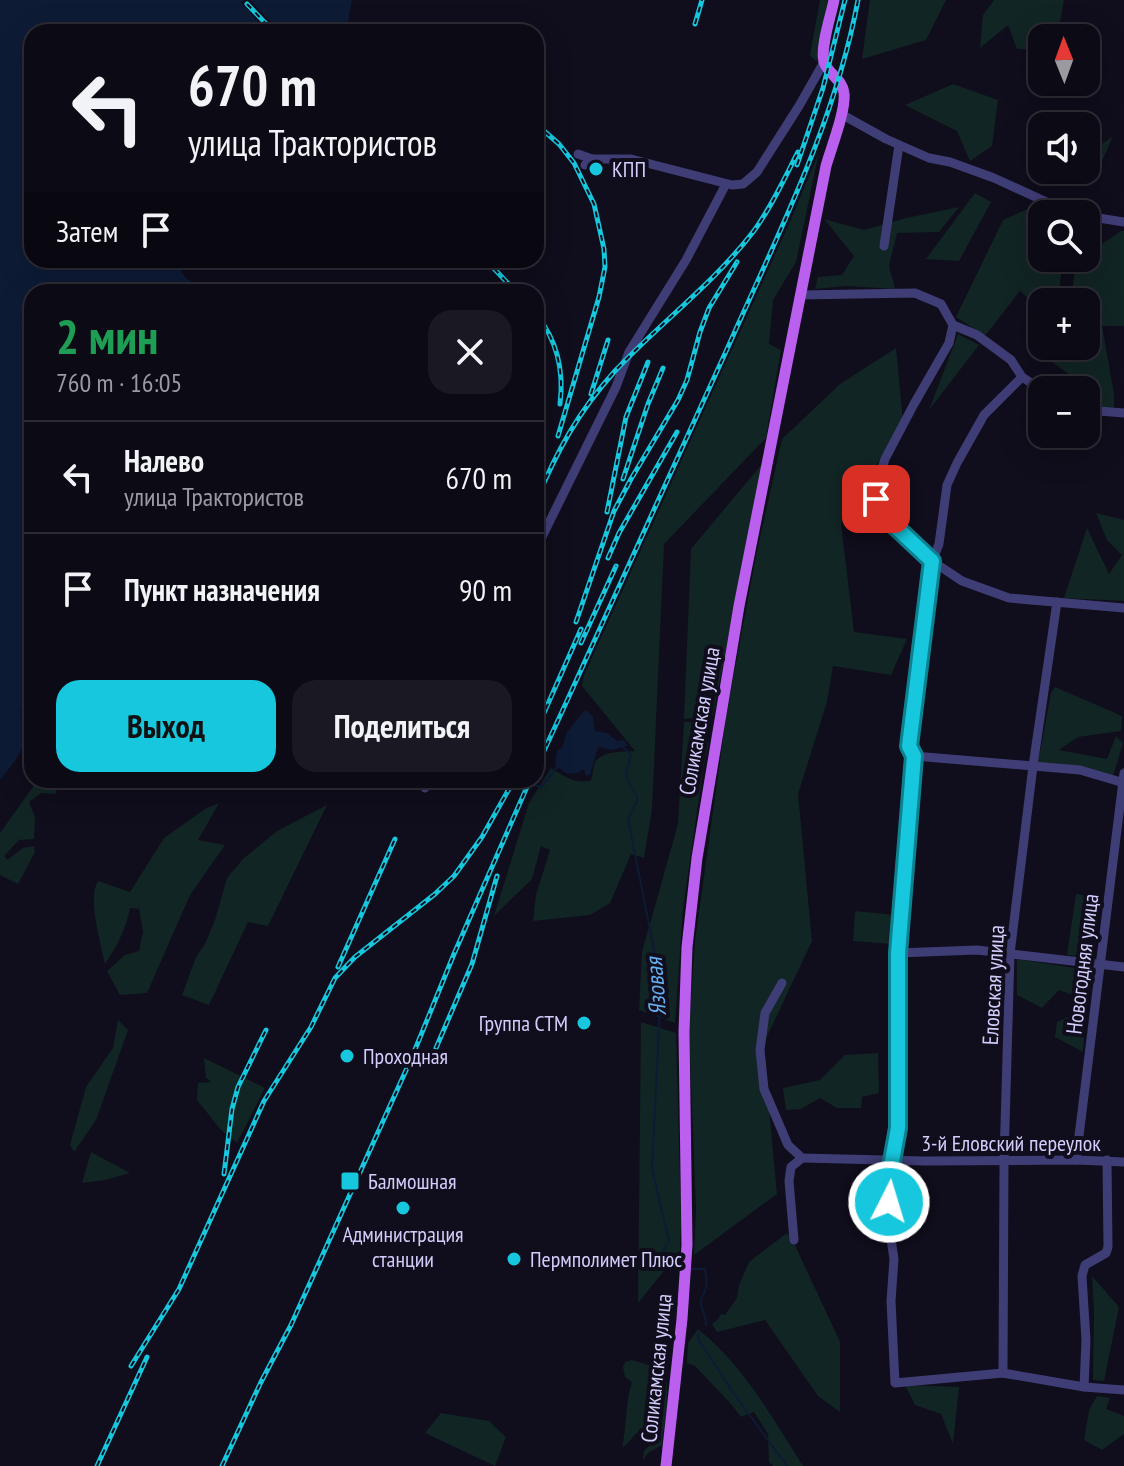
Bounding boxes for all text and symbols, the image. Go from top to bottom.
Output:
north arrow [1028,24,1100,96]
map controls [1028,24,1100,448]
text: 670 m [188,49,317,121]
icon: left [56,56,160,160]
button: sound [1028,112,1100,184]
text: улица Трактористов [188,119,437,166]
place label: КПП [612,155,646,183]
marker: КПП [587,160,605,178]
button: search [1028,200,1100,272]
icon: arrive [134,208,178,252]
text: Затем [56,211,118,250]
button: + [1028,288,1100,360]
text: 2 мин [56,305,158,367]
button: close [428,310,512,394]
text: 760 m · 16:05 [56,366,182,399]
button: − [1028,376,1100,448]
text: Налево [124,441,204,480]
icon: left [56,455,100,499]
text: 670 m [446,458,512,497]
pin [842,465,910,533]
icon: arrive [854,477,898,521]
text: улица Трактористов [124,480,304,513]
icon: arrive [56,567,100,611]
text: Пункт назначения [124,570,320,609]
text: 90 m [459,570,512,609]
street label: Соликамская улица [672,645,726,797]
button: Выход [56,680,276,772]
button: Поделиться [292,680,512,772]
street label: Новогодняя улица [1059,892,1105,1036]
street label: Еловская улица [976,924,1010,1046]
water label: Язовая [638,955,673,1017]
place label: Группа СТМ [479,1009,568,1037]
marker: Группа СТМ [575,1014,593,1032]
place label: Проходная [363,1042,448,1070]
marker: Проходная [338,1047,356,1065]
street label: 3-й Еловский переулок [921,1129,1101,1157]
position arrow [847,1160,931,1244]
place label: Балмошная [368,1167,456,1195]
marker: Балмошная [339,1170,361,1192]
marker: Администрация станции [394,1199,412,1217]
place label: Администрация станции [342,1220,464,1273]
place label: Пермполимет Плюс [530,1245,682,1273]
marker: Пермполимет Плюс [505,1250,523,1268]
street label: Соликамская улица [634,1292,678,1444]

